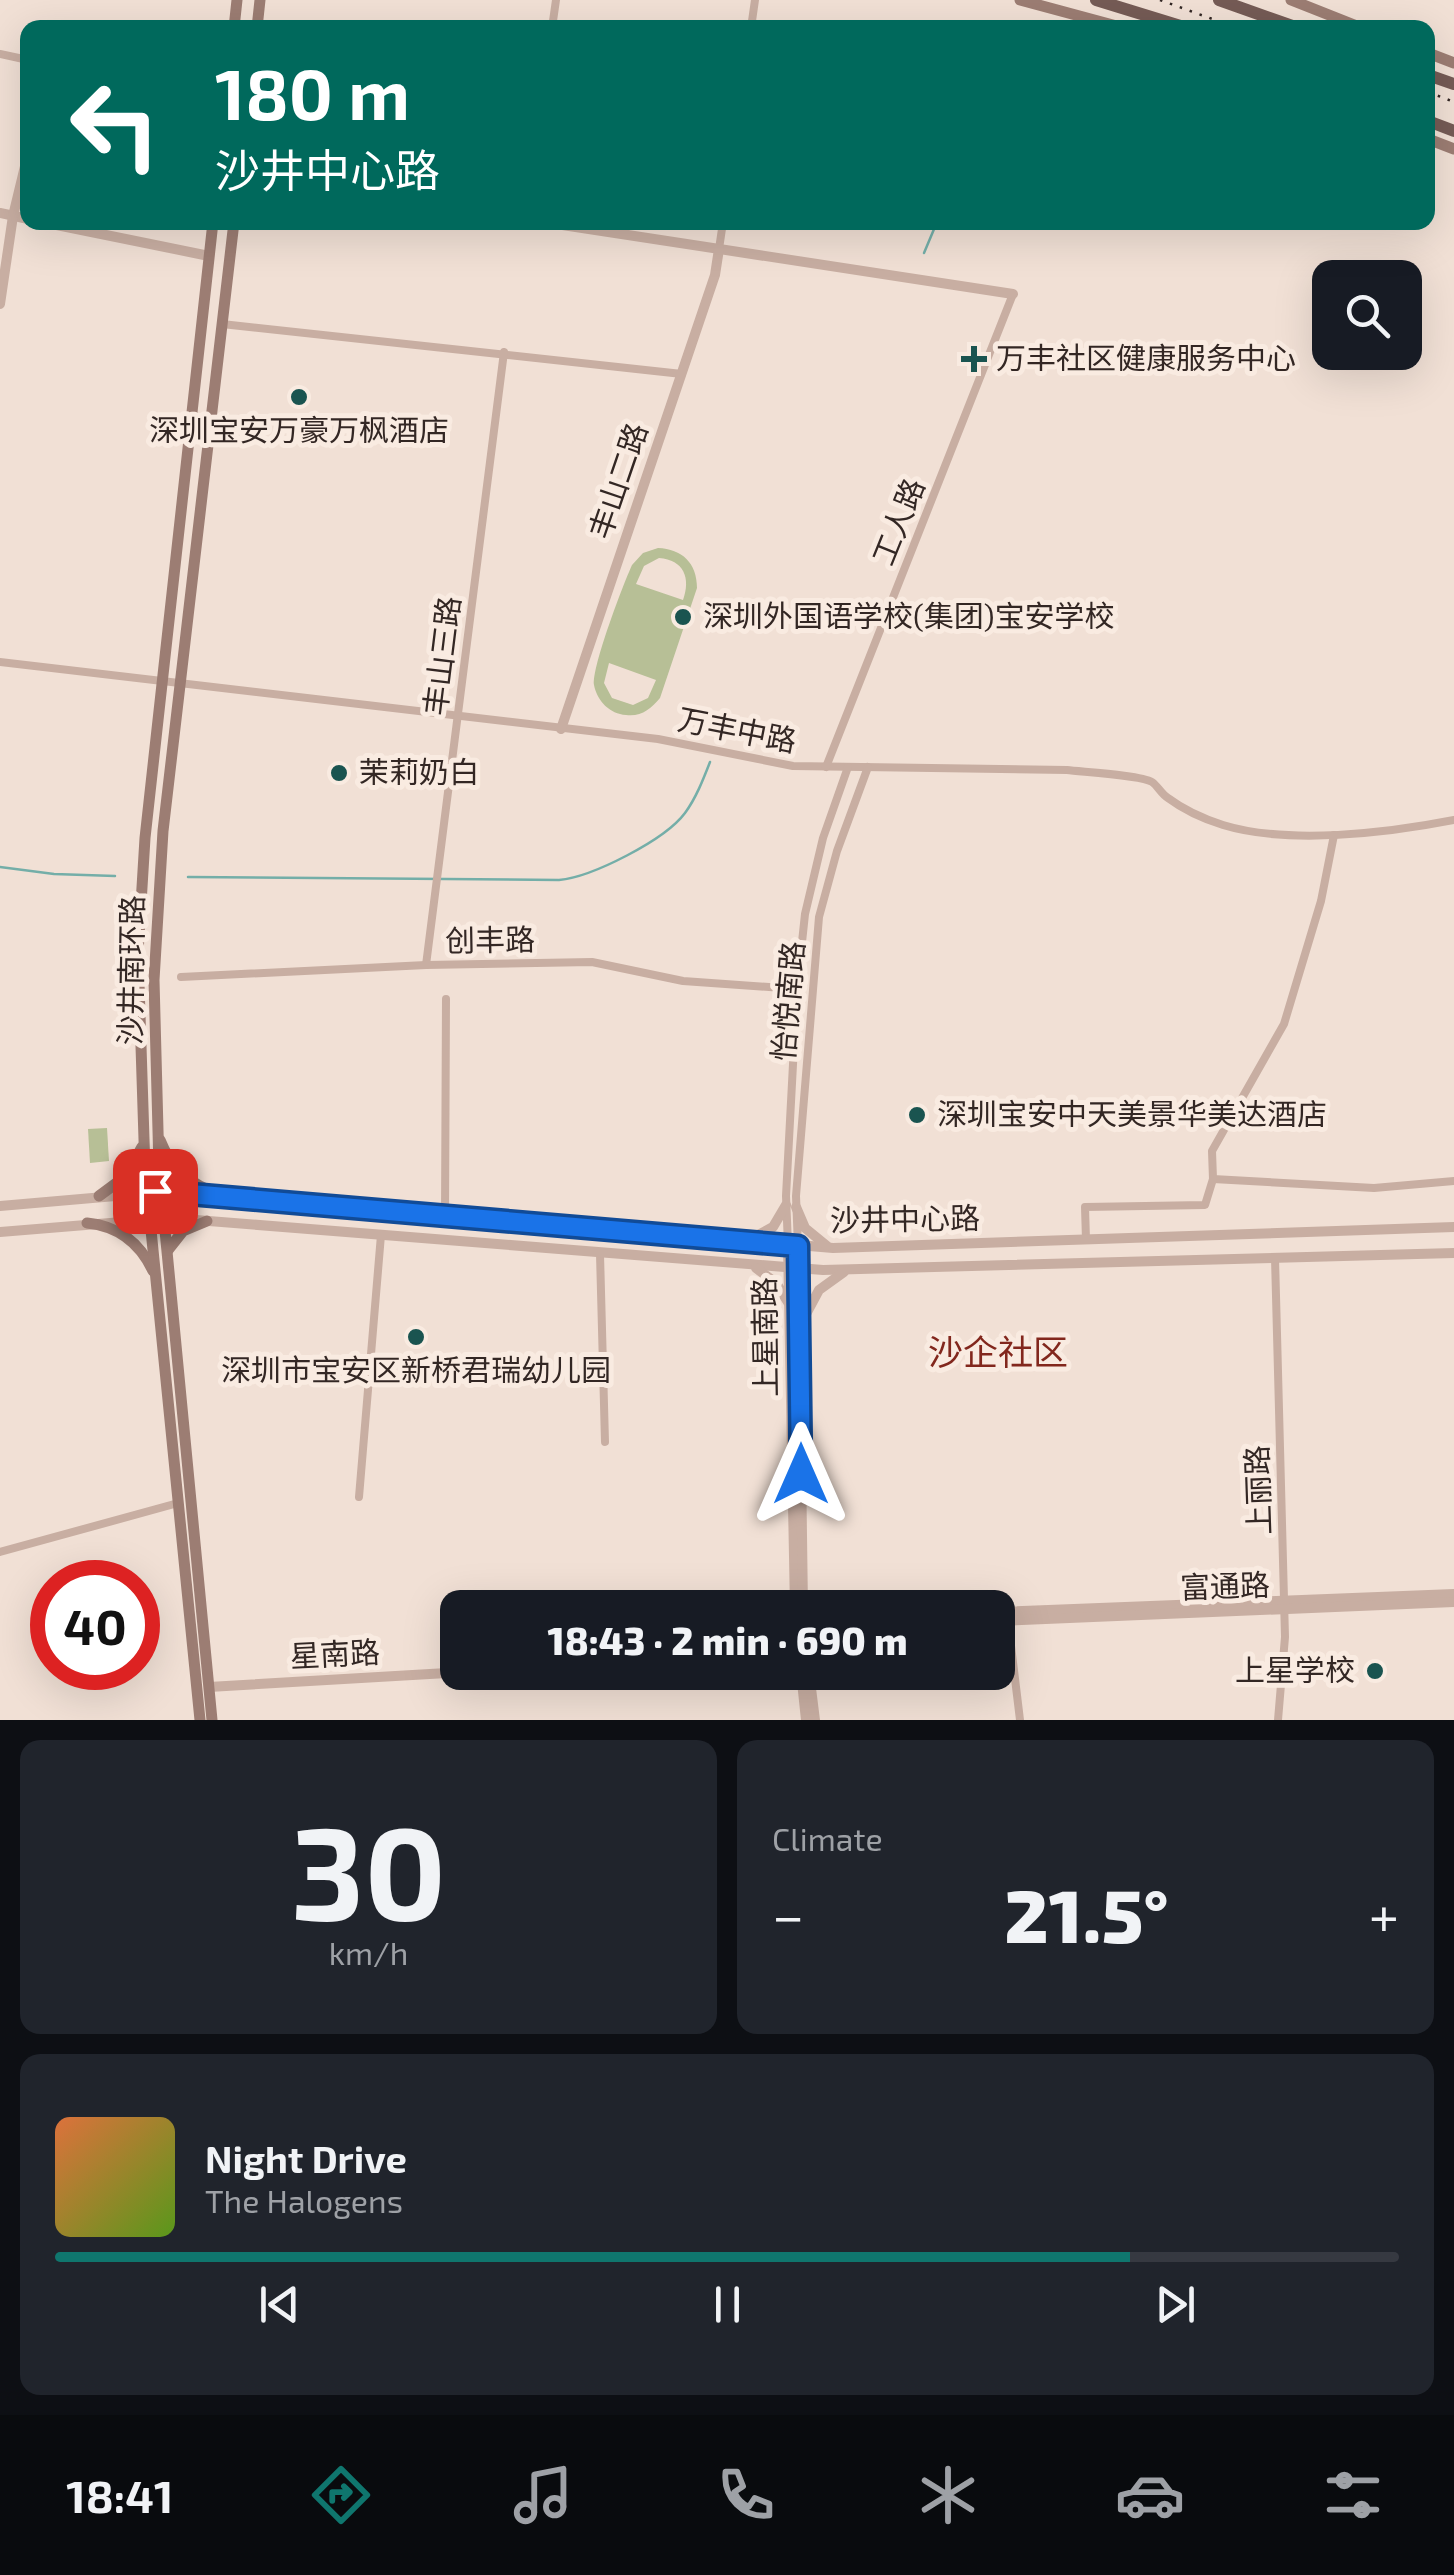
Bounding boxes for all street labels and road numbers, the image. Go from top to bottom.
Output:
street label: 丰山二路 [581,418,654,543]
street label: 工人路 [864,473,931,570]
street label: 丰山三路 [416,594,466,718]
street label: 万丰中路 [675,700,800,758]
street label: 沙井南环路 [111,895,149,1045]
street label: 创丰路 [445,920,535,958]
street label: 怡悦南路 [764,939,810,1062]
street label: 沙井中心路 [830,1199,980,1237]
street label: 上星南路 [745,1277,783,1397]
street label: 上丽路 [1237,1444,1277,1536]
street label: 富通路 [1179,1565,1271,1605]
street label: 星南路 [289,1633,381,1673]

